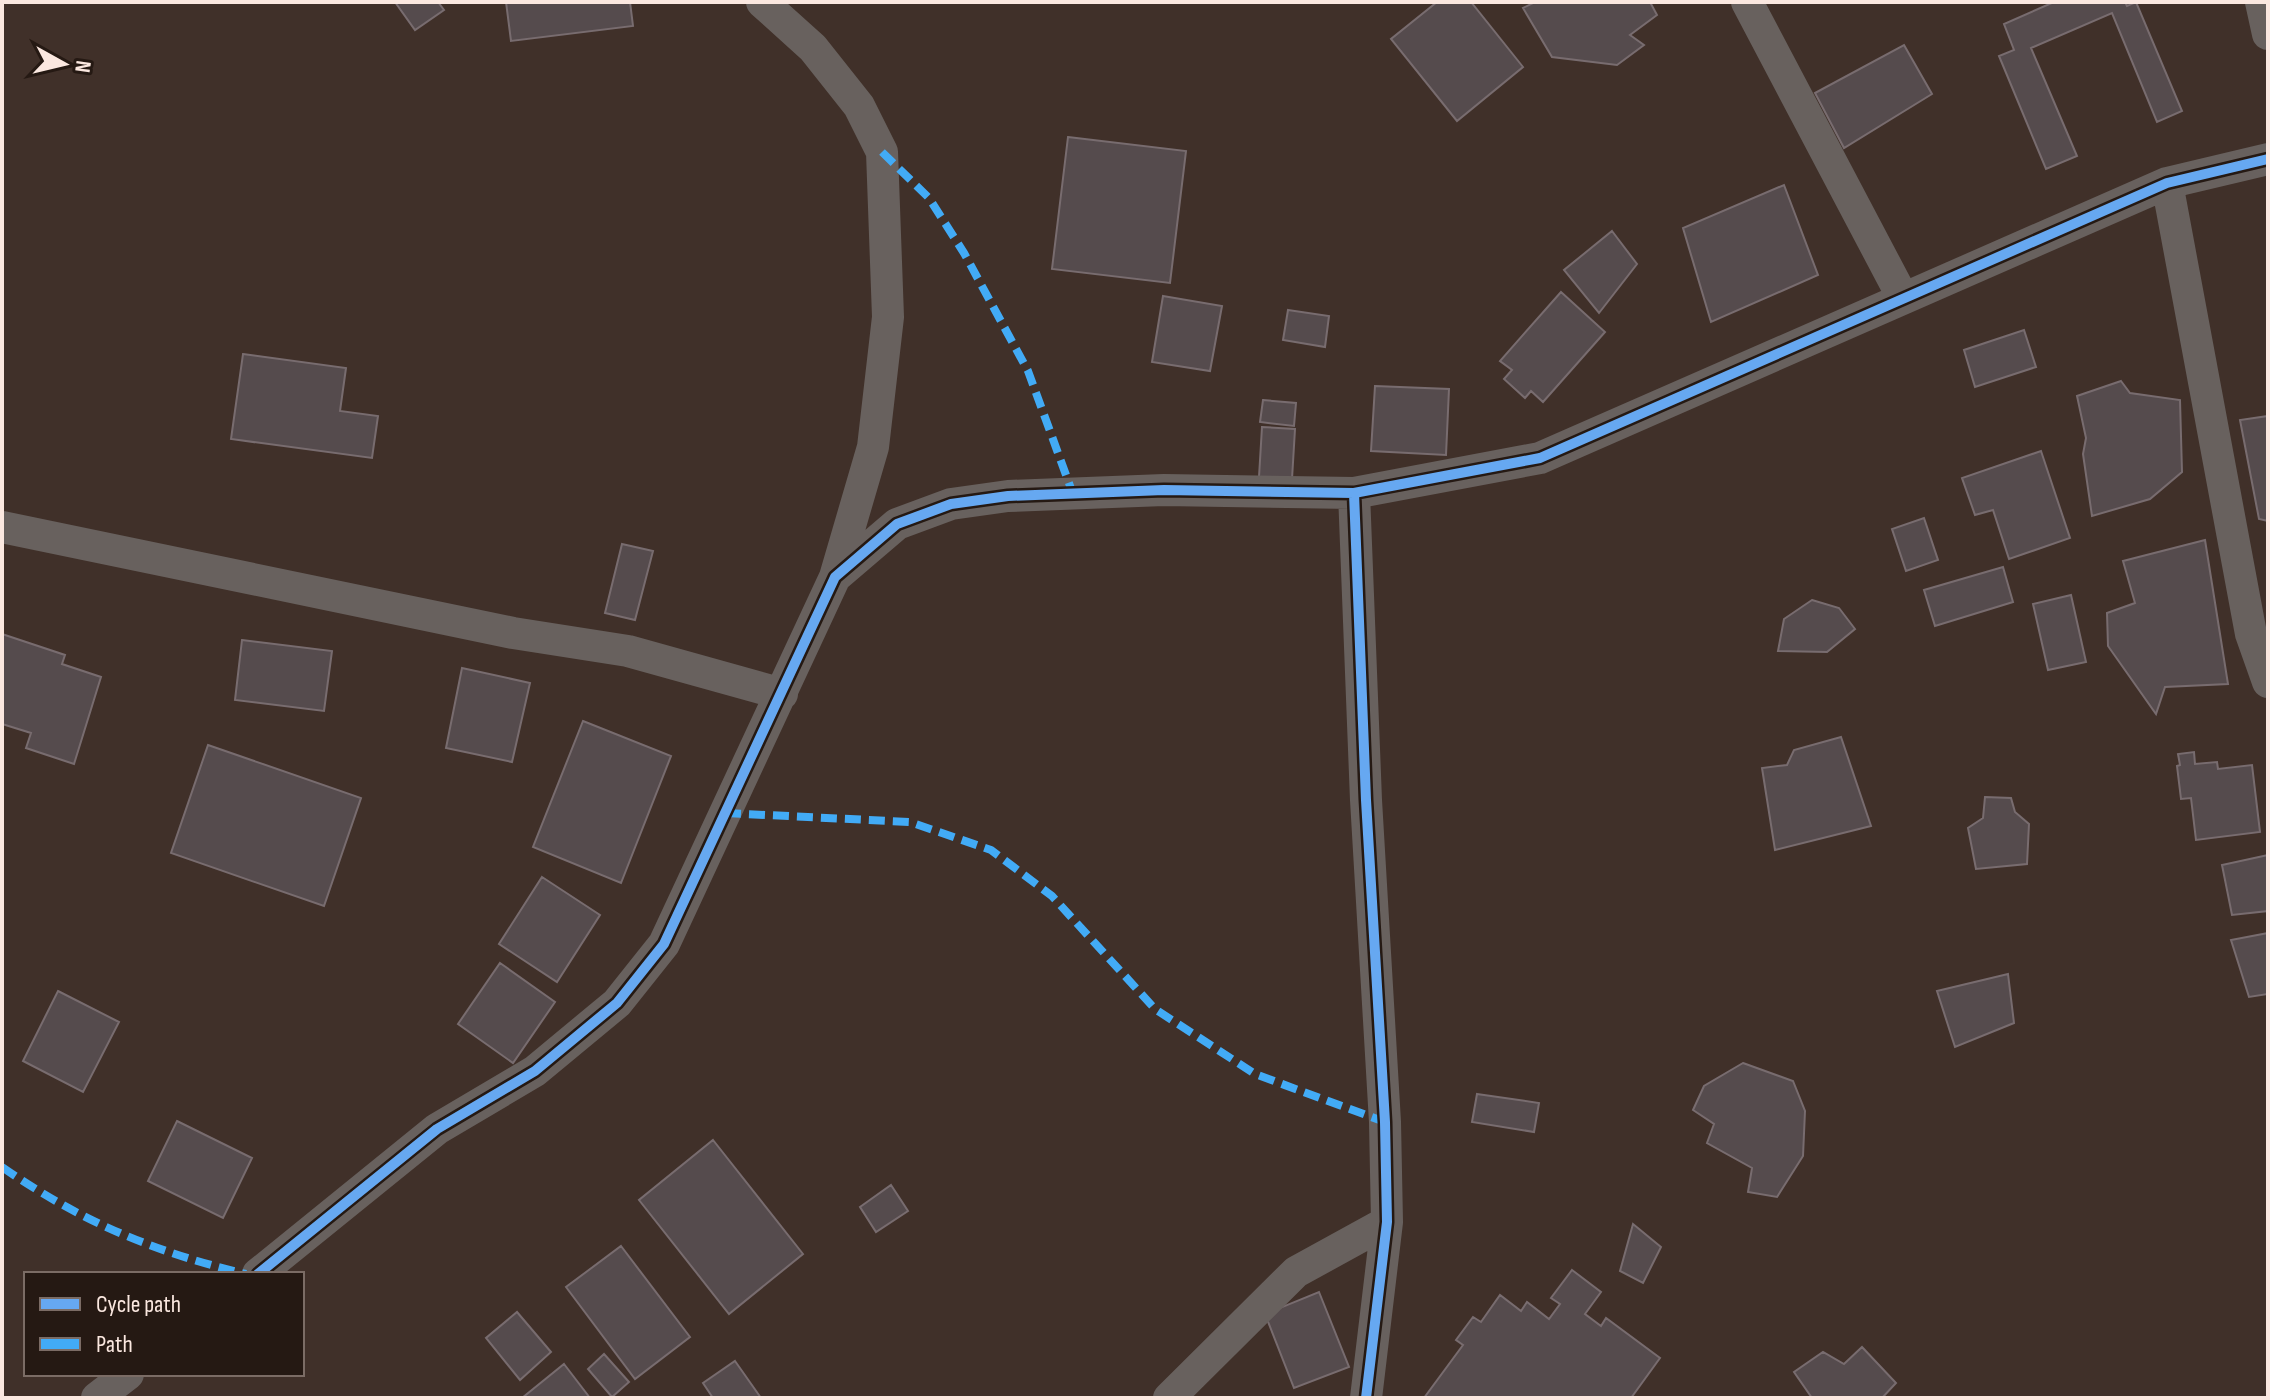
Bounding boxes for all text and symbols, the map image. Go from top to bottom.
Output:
north arrow [24,24,104,104]
text: N [68,59,97,74]
legend [24,1272,304,1376]
text: Cycle path [96,1290,181,1319]
text: Path [96,1330,133,1359]

